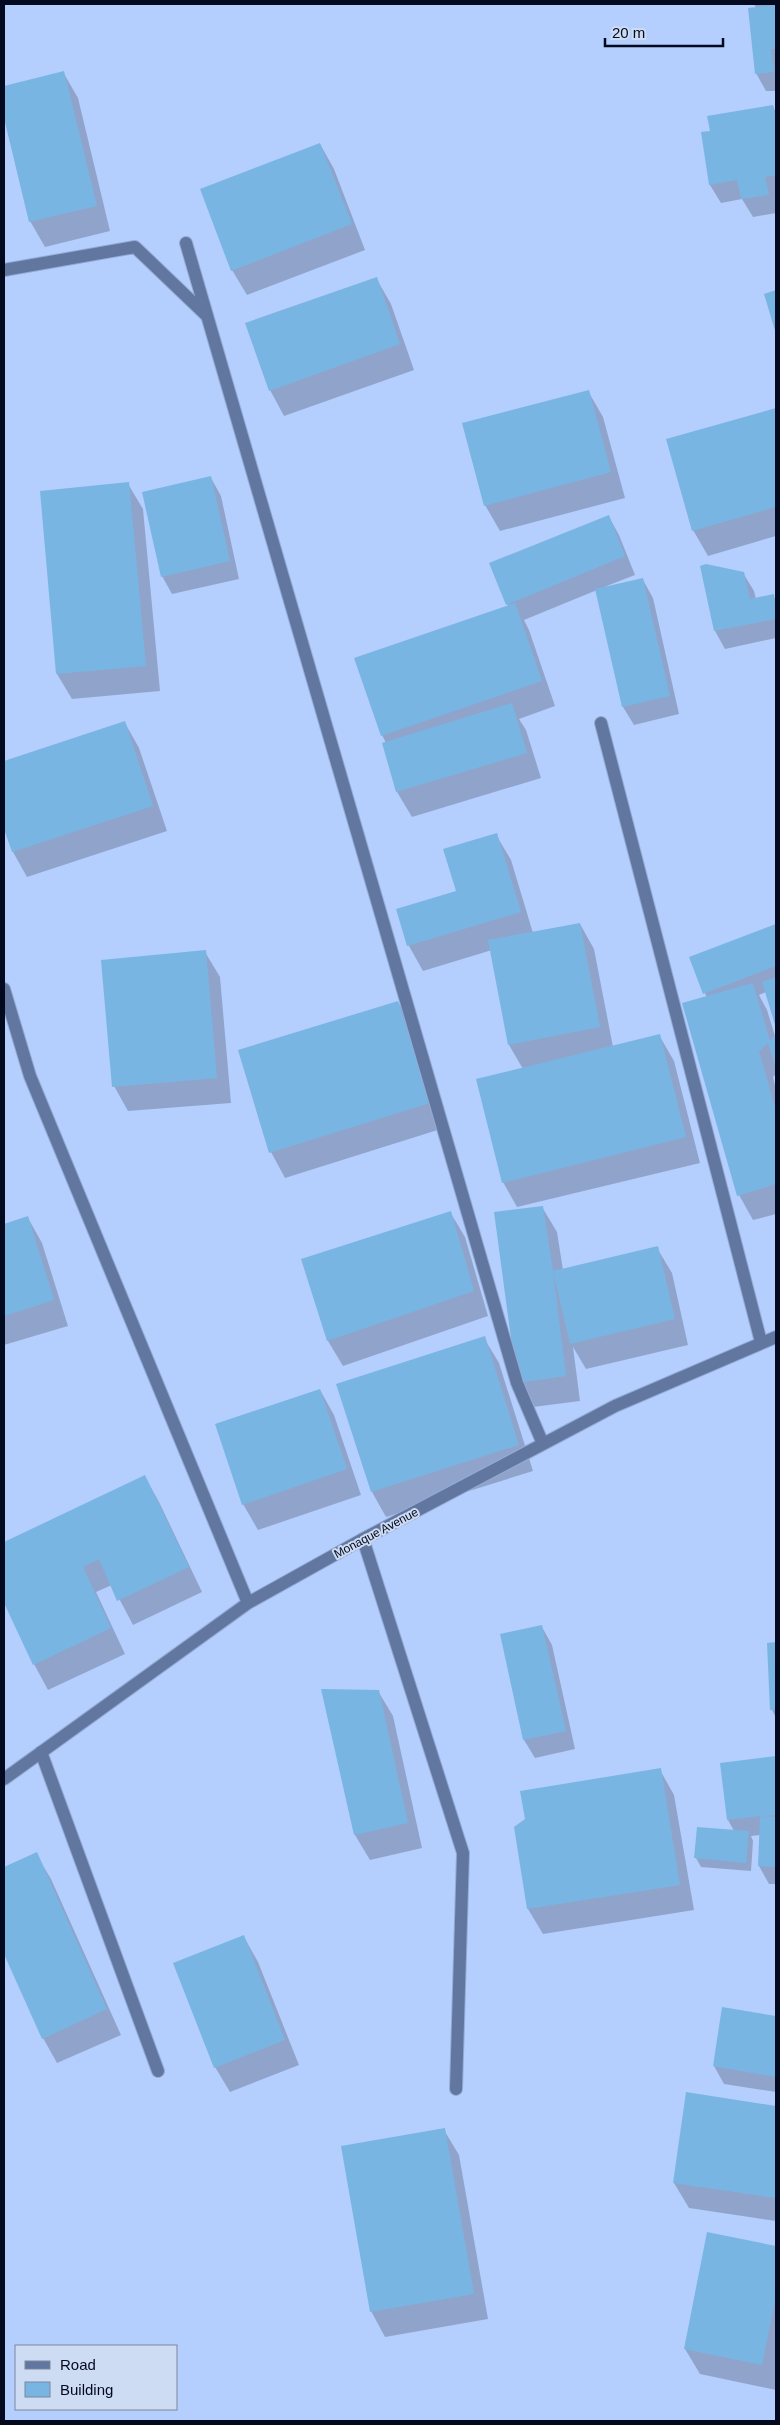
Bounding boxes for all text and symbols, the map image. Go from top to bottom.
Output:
scale bar [605,15,722,47]
text: 20 m [612,24,645,41]
street label: Monaque Avenue [332,1505,421,1561]
legend [15,2345,178,2410]
text: Road [60,2356,96,2373]
text: Building [60,2381,113,2398]

